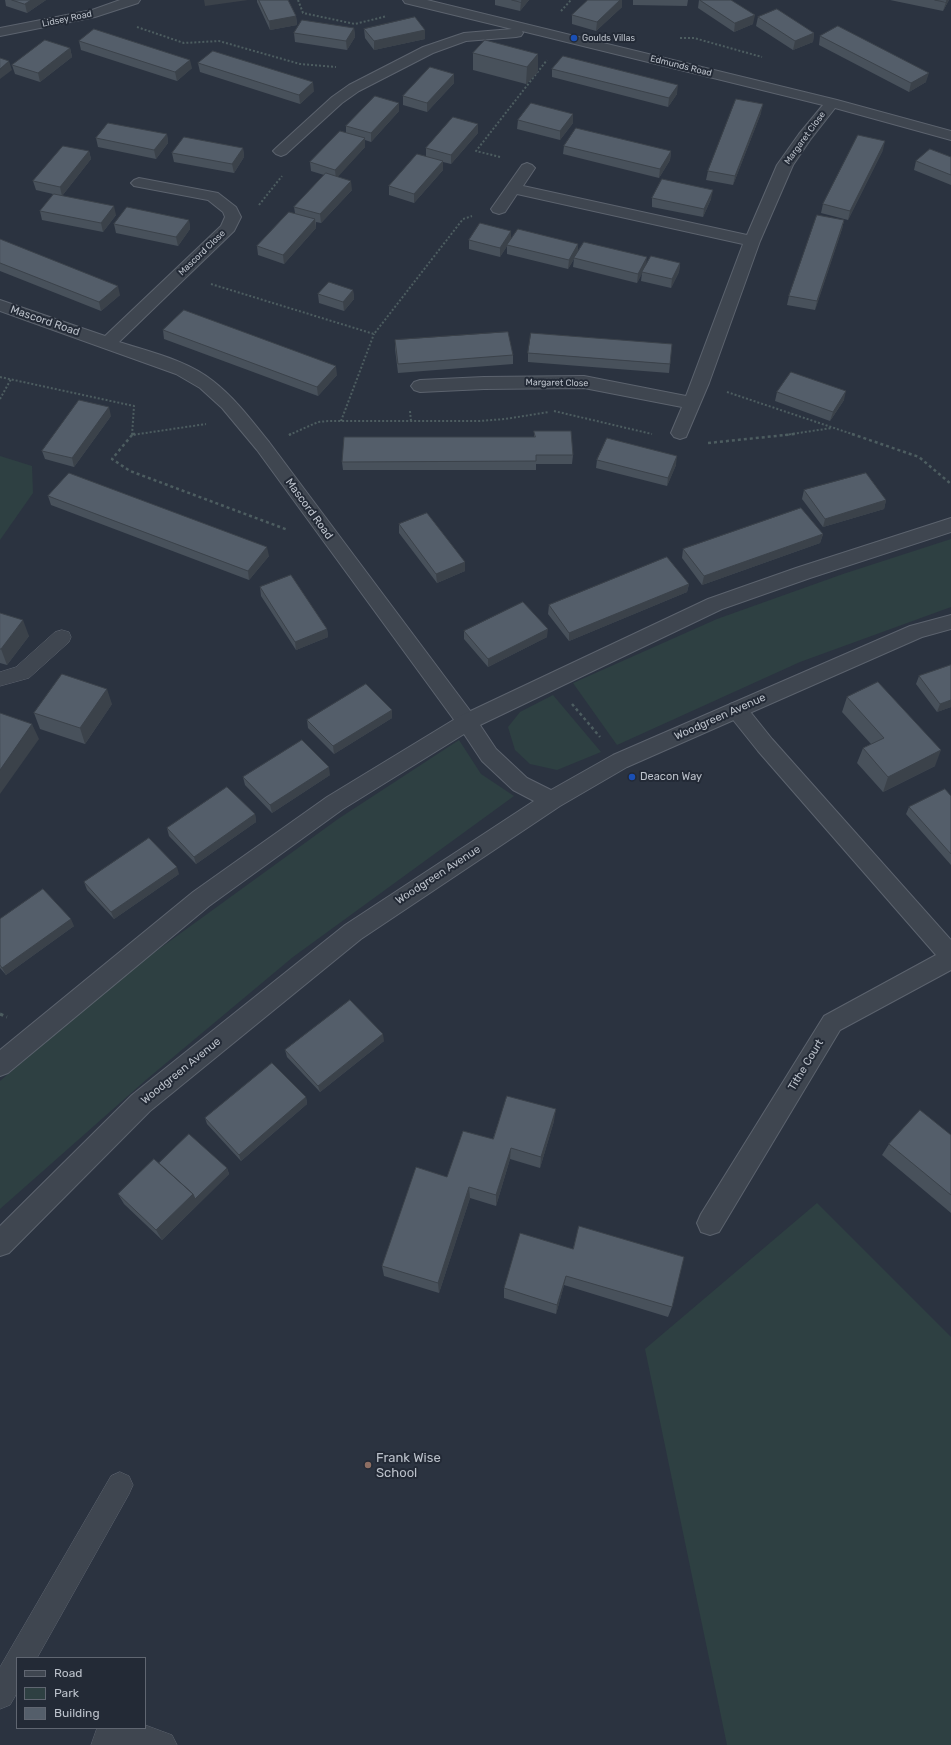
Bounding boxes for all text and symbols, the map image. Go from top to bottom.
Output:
street label: Lidsey Road [41,8,93,30]
marker: Goulds Villas [569,33,579,43]
place label: Goulds Villas [582,33,635,43]
street label: Edmunds Road [649,53,713,79]
street label: Margaret Close [782,109,828,167]
street label: Mascord Close [176,228,228,278]
street label: Mascord Road [9,303,81,339]
street label: Margaret Close [525,377,589,389]
street label: Mascord Road [282,476,336,542]
street label: Woodgreen Avenue [672,691,768,743]
place label: Deacon Way [640,770,702,784]
marker: Deacon Way [627,772,637,782]
street label: Woodgreen Avenue [393,843,483,907]
street label: Woodgreen Avenue [139,1035,223,1107]
street label: Tithe Court [786,1037,826,1093]
place label: Frank Wise School [376,1450,441,1481]
marker: Frank Wise School [363,1460,373,1470]
legend [16,1657,146,1729]
text: Road [54,1666,82,1680]
text: Park [54,1686,79,1700]
text: Building [54,1706,100,1720]

